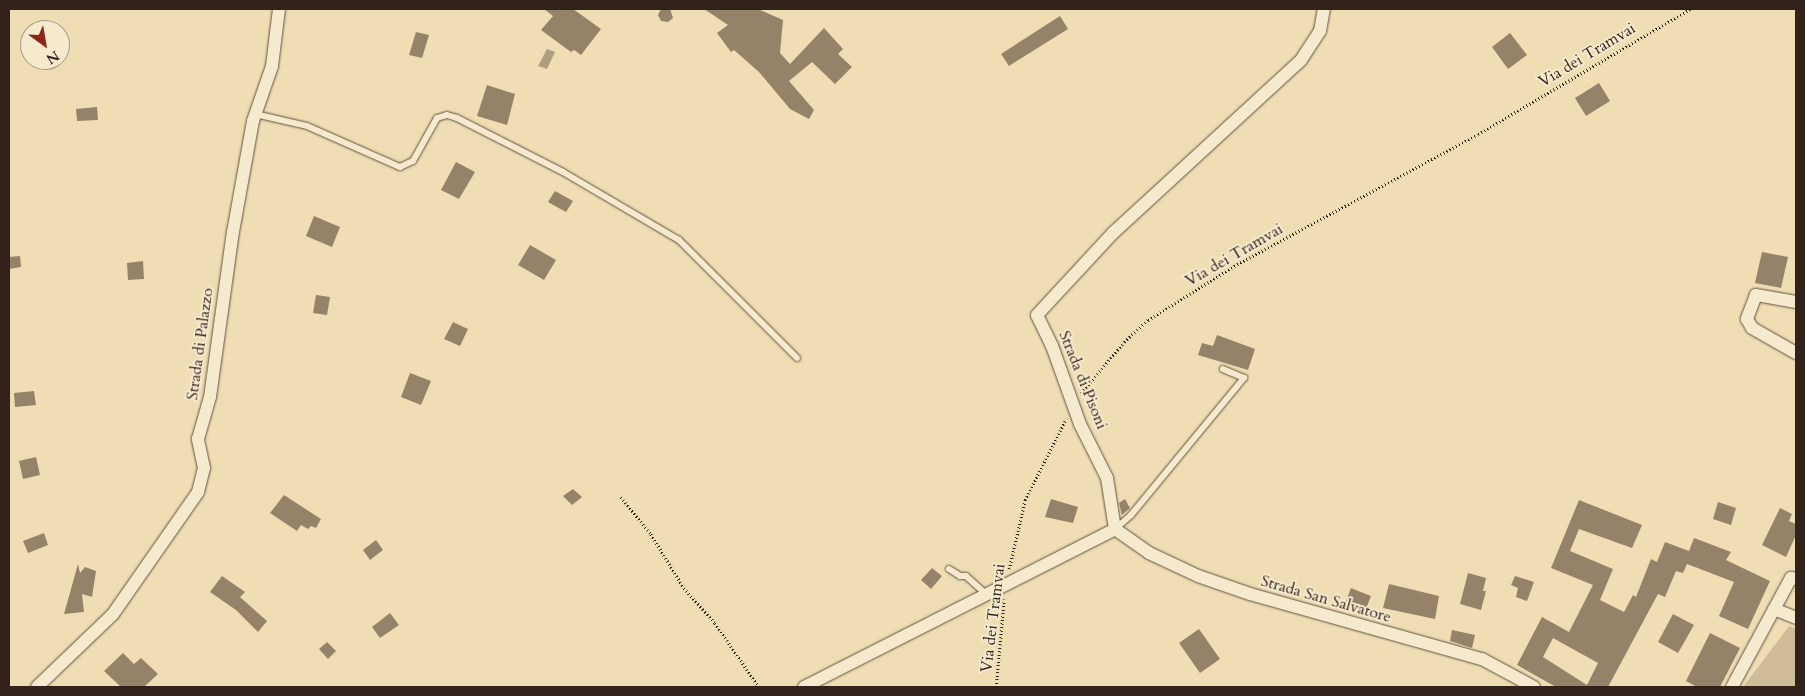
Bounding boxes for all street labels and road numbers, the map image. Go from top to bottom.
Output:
street label: Via dei Tramvai [1535,19,1639,91]
street label: Via dei Tramvai [1182,219,1286,291]
street label: Strada di Palazzo [183,287,217,401]
street label: Strada di Pisoni [1055,328,1111,432]
street label: Via dei Tramvai [977,562,1009,674]
street label: Strada San Salvatore [1259,571,1393,627]

